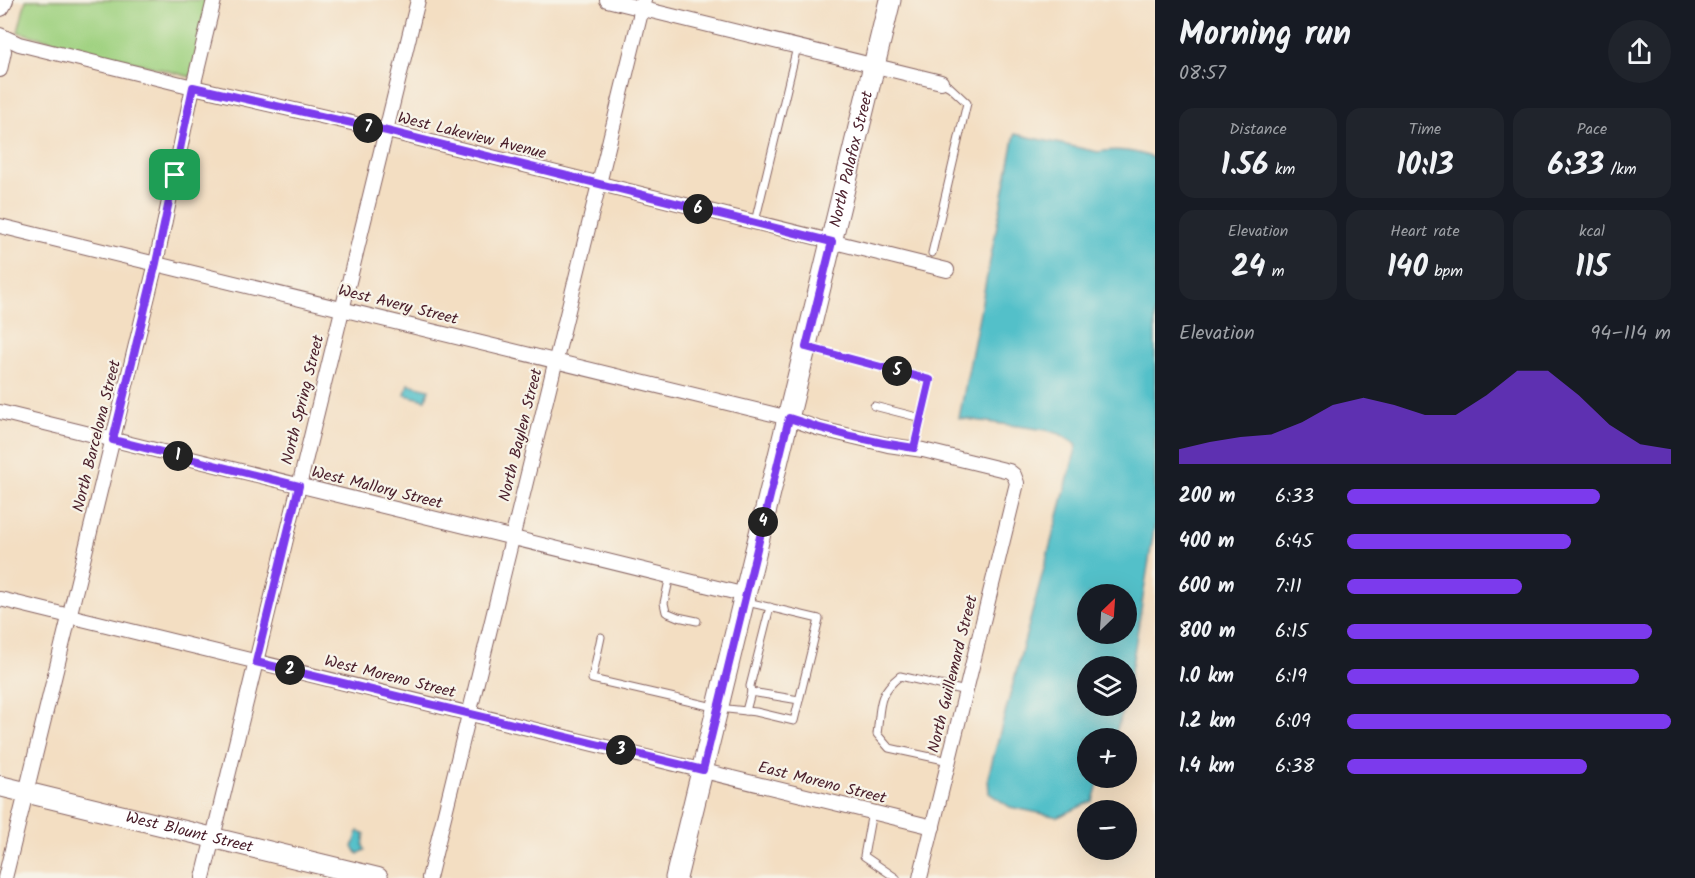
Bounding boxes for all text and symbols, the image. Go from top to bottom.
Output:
text: Morning run [1179,9,1351,62]
button: share [1608,20,1671,83]
text: 08:57 [1179,58,1226,90]
street label: North Palafox Street [823,88,880,230]
street label: West Lakeview Avenue [395,105,549,167]
pin: 7 [353,113,383,143]
text: 7 [364,115,372,140]
text: Distance [1229,117,1287,142]
text: Time [1409,117,1441,142]
text: Pace [1577,117,1607,142]
text: 1.56 [1221,142,1268,190]
text: 10:13 [1396,142,1454,190]
text: 6:33 [1548,142,1604,190]
pin [149,149,200,200]
text: km [1268,157,1295,182]
text: /km [1604,157,1636,182]
icon: arrive [158,158,191,191]
pin: 6 [683,194,713,224]
text: 6 [694,196,702,221]
text: Elevation [1228,219,1288,244]
text: Heart rate [1390,219,1460,244]
text: kcal [1579,219,1605,244]
text: 24 [1232,244,1265,292]
text: 140 [1387,244,1428,292]
text: 115 [1575,244,1609,292]
text: m [1265,259,1285,284]
text: bpm [1428,259,1463,284]
street label: West Avery Street [335,278,461,332]
text: Elevation [1179,318,1255,350]
text: 94–114 m [1591,318,1671,350]
street label: North Spring Street [275,332,331,468]
street label: North Barcelona Street [66,356,128,515]
pin: 5 [882,356,912,386]
text: 5 [893,358,901,383]
street label: North Baylen Street [492,365,550,504]
pin: 1 [163,441,193,471]
text: 1 [176,443,180,468]
street label: West Mallory Street [309,460,446,517]
text: 200 m [1179,481,1235,513]
text: 6:33 [1275,481,1314,513]
pin: 4 [748,507,778,537]
text: 4 [759,509,767,534]
text: 400 m [1179,526,1235,558]
text: 6:45 [1275,526,1313,558]
text: 600 m [1179,571,1234,603]
text: 7:11 [1275,571,1302,603]
north arrow [1077,584,1137,644]
map controls [1077,584,1137,860]
street label: North Guillemard Street [921,592,985,755]
text: 800 m [1179,616,1235,648]
text: 6:15 [1275,616,1308,648]
street label: West Moreno Street [322,649,459,706]
pin: 2 [275,655,305,685]
button: layers [1077,656,1137,716]
text: 2 [285,657,295,682]
text: 1.0 km [1179,661,1234,693]
text: 6:19 [1275,661,1307,693]
text: 1.2 km [1179,706,1235,738]
text: 6:09 [1275,706,1311,738]
button: + [1077,728,1137,788]
pin: 3 [606,735,636,765]
text: 3 [617,737,625,762]
text: 1.4 km [1179,751,1235,783]
text: 6:38 [1275,751,1315,783]
street label: East Moreno Street [755,755,890,811]
button: − [1077,800,1137,860]
street label: West Blount Street [123,805,256,860]

